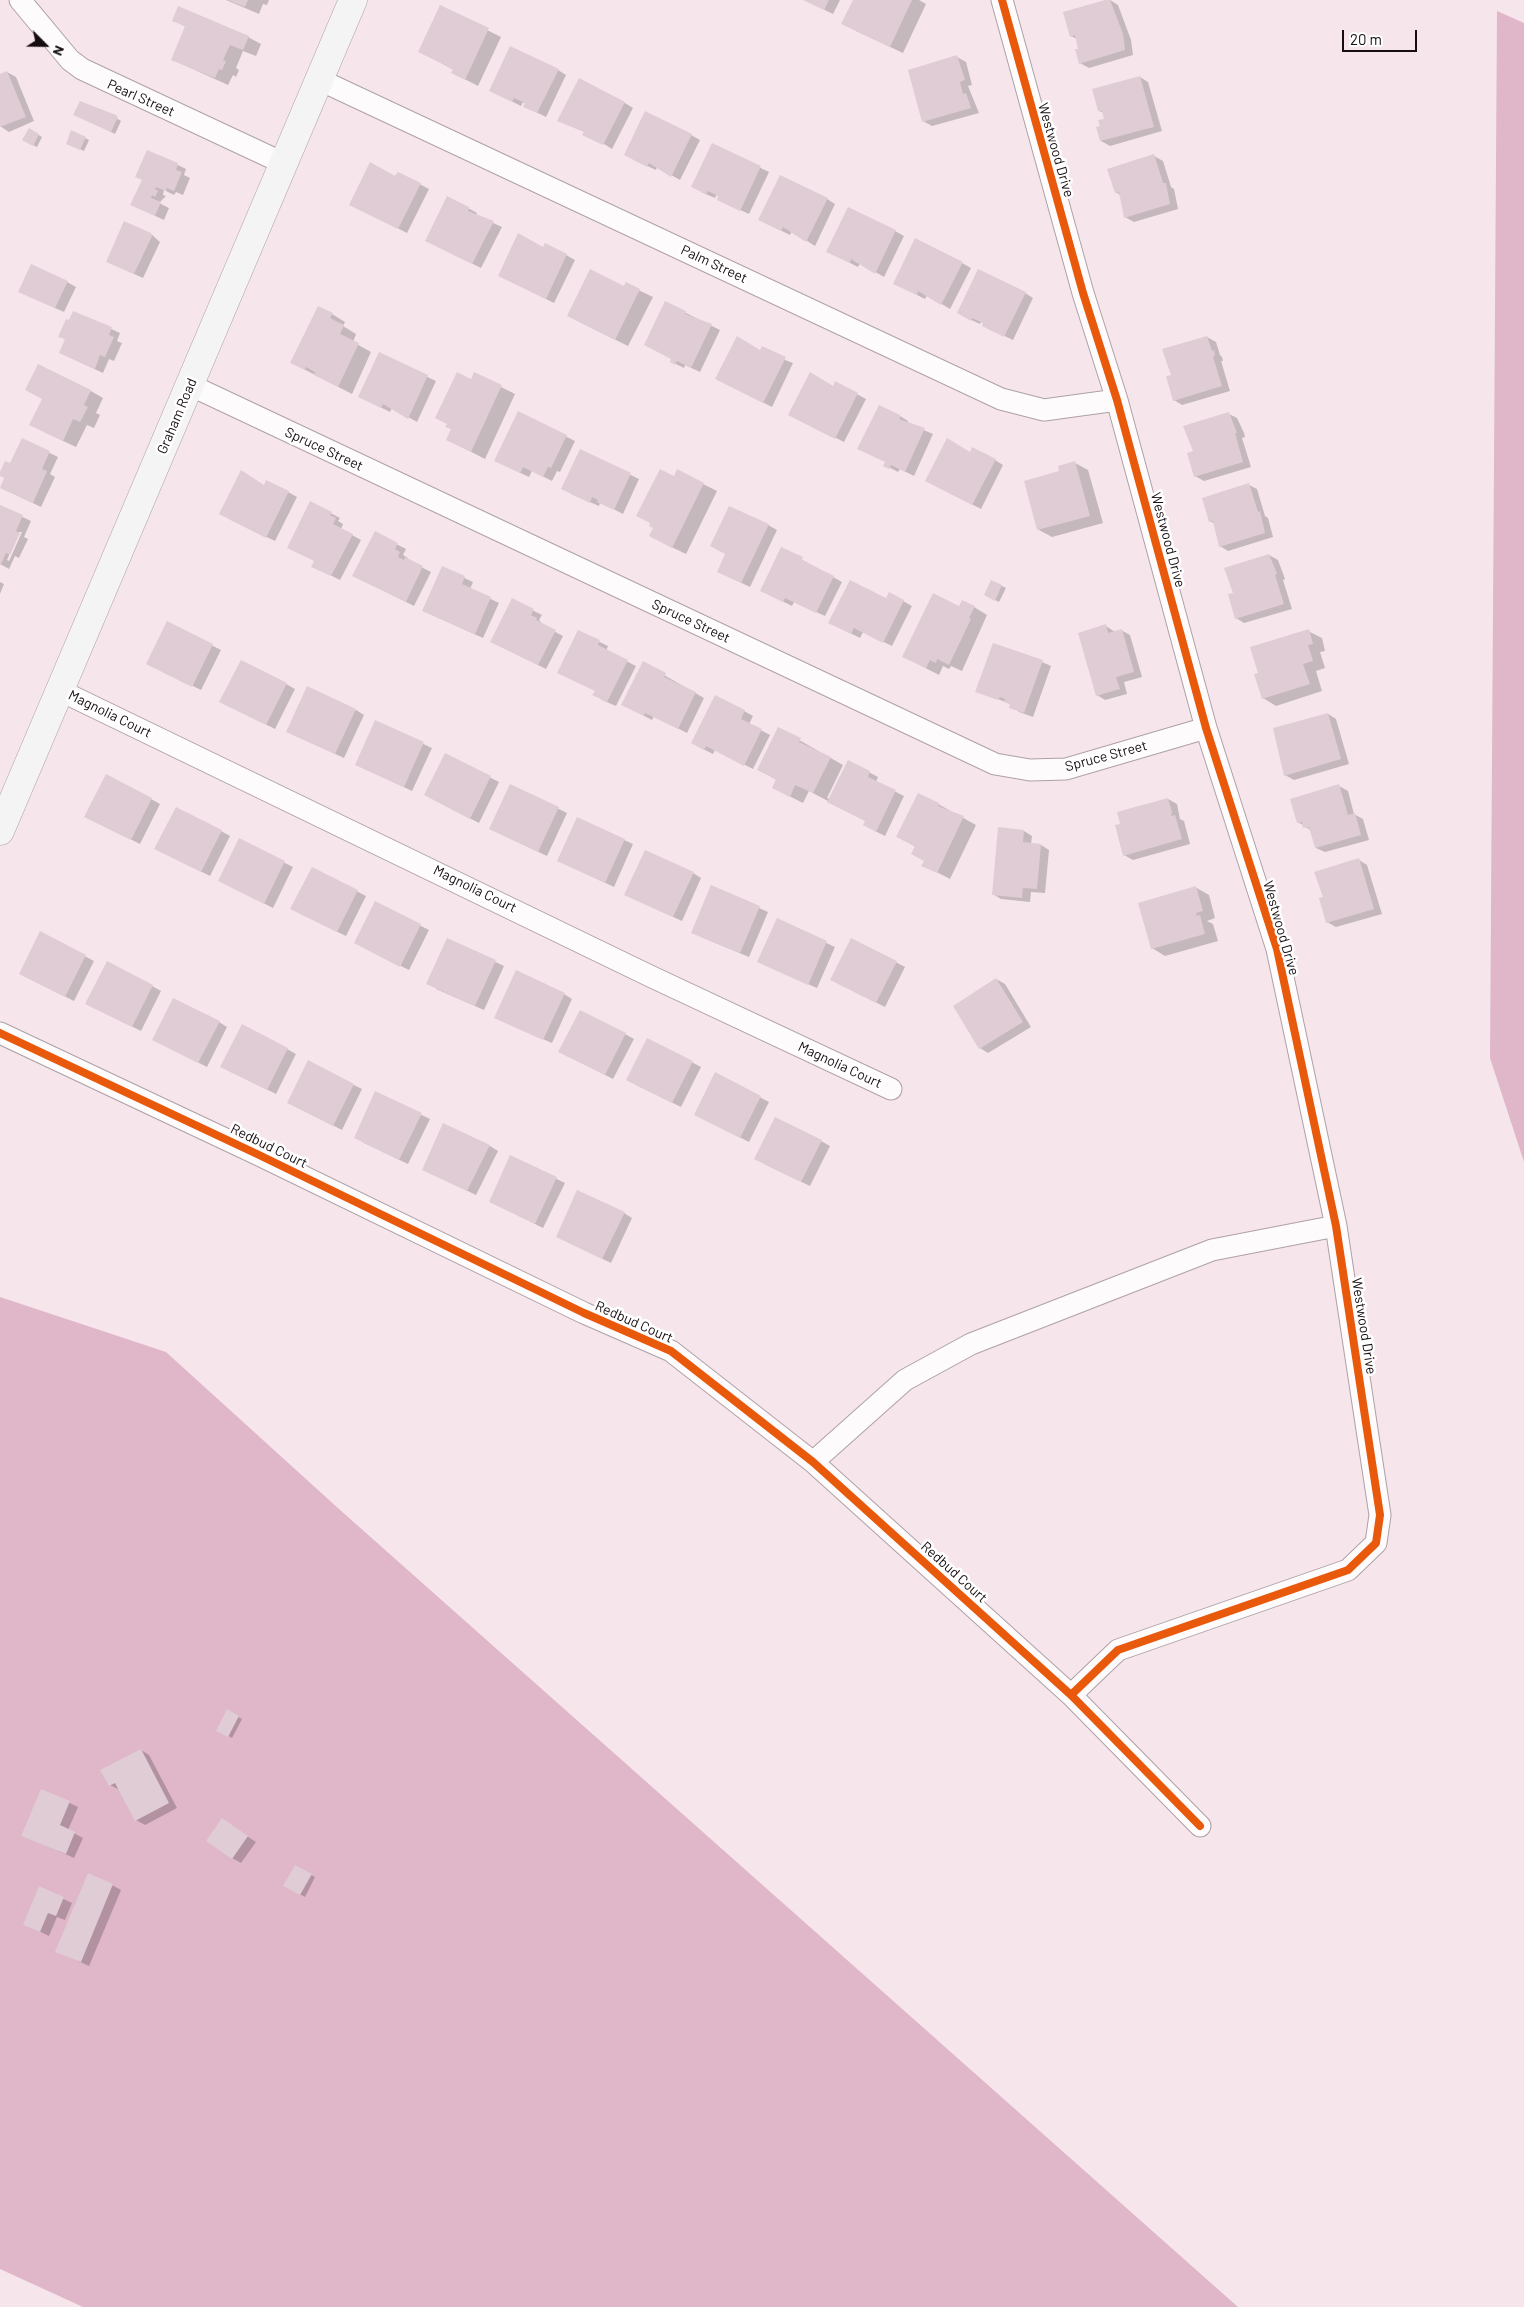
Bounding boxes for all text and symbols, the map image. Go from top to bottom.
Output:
north arrow [20,20,70,70]
scale bar [1344,20,1419,52]
text: 20 m [1350,30,1382,48]
text: N [50,43,69,59]
street label: Pearl Street [105,76,177,120]
street label: Westwood Drive [1034,101,1078,199]
street label: Palm Street [678,241,750,287]
street label: Graham Road [153,376,201,456]
street label: Spruce Street [282,424,366,474]
street label: Westwood Drive [1147,491,1189,589]
street label: Spruce Street [649,596,733,646]
street label: Magnolia Court [66,687,154,741]
street label: Spruce Street [1063,737,1149,775]
street label: Magnolia Court [431,862,519,916]
street label: Westwood Drive [1259,879,1303,977]
street label: Magnolia Court [795,1038,885,1092]
street label: Redbud Court [228,1120,310,1172]
street label: Westwood Drive [1348,1277,1380,1375]
street label: Redbud Court [593,1297,675,1347]
street label: Redbud Court [917,1538,991,1606]

